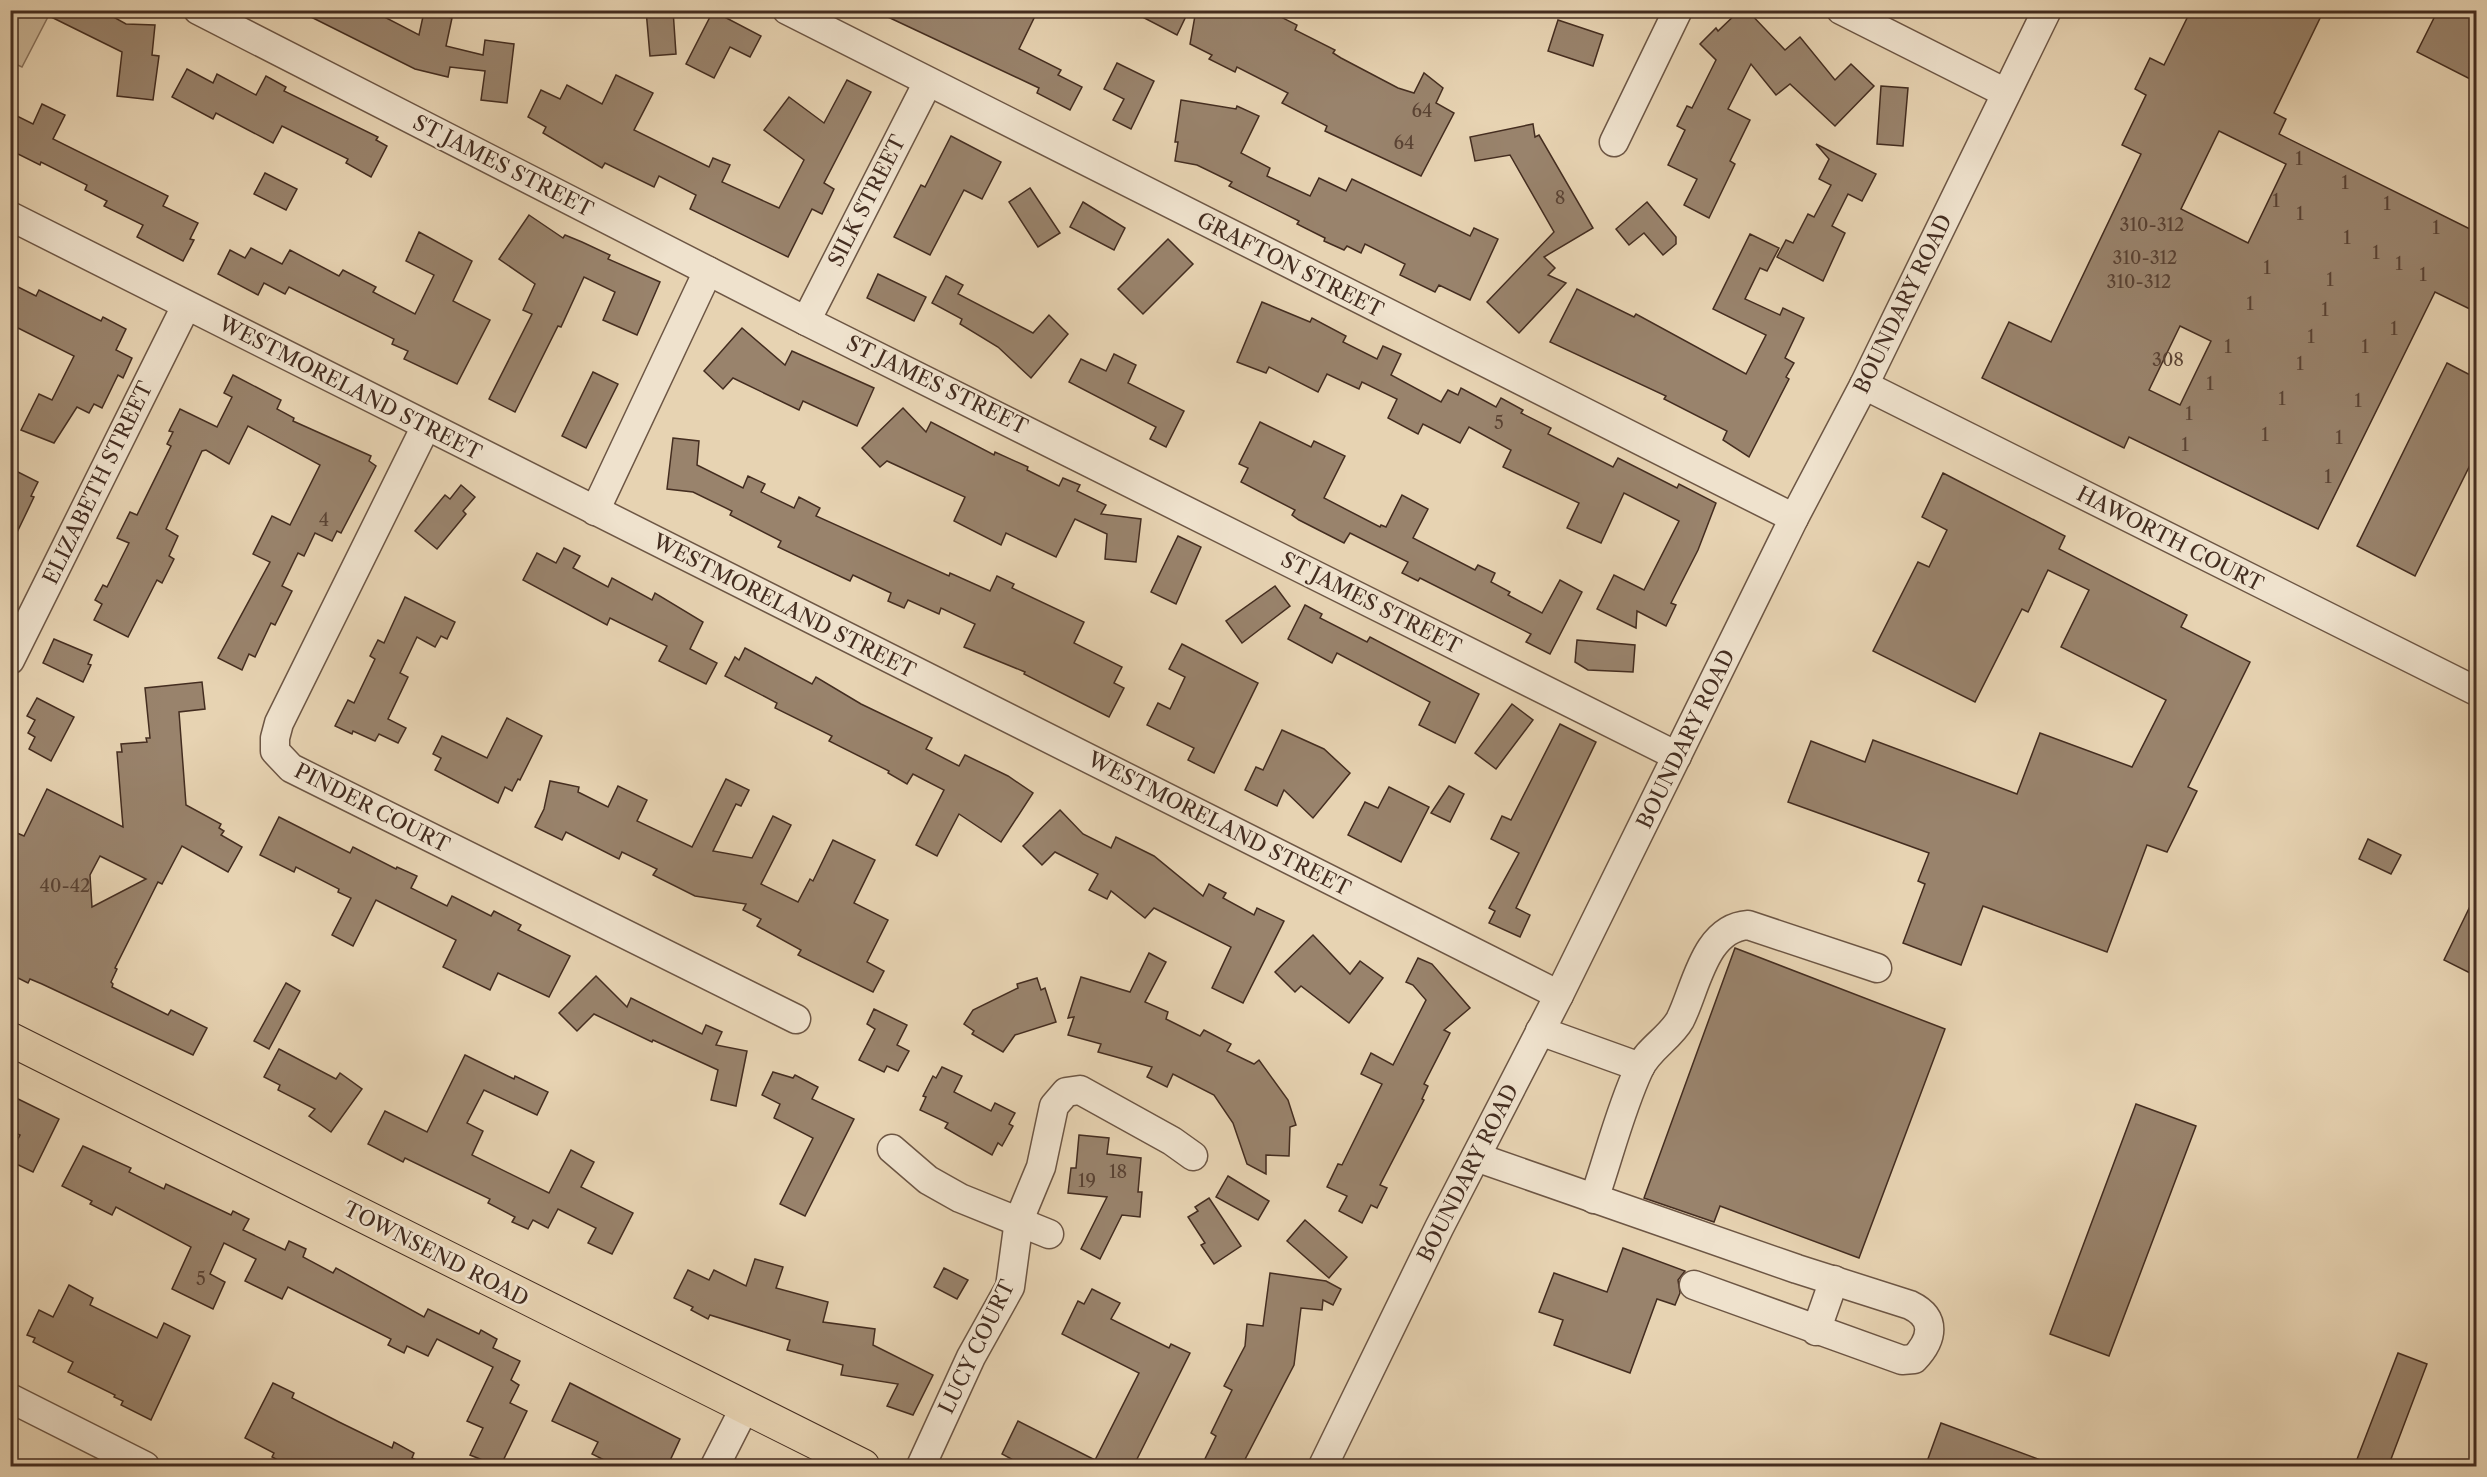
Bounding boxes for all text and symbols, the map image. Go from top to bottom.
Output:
house number: 64 [1412,100,1432,122]
street label: ST JAMES STREET [409,109,598,222]
street label: SILK STREET [823,131,911,271]
house number: 64 [1394,132,1414,154]
house number: 1 [2295,148,2303,170]
house number: 1 [2341,172,2349,194]
house number: 8 [1555,187,1565,209]
house number: 1 [2272,190,2280,212]
house number: 1 [2383,193,2391,215]
house number: 1 [2296,203,2304,225]
street label: GRAFTON STREET [1193,207,1388,322]
street label: BOUNDARY ROAD [1848,210,1957,397]
house number: 310-312 [2120,214,2184,236]
house number: 1 [2432,217,2440,239]
house number: 1 [2343,227,2351,249]
house number: 1 [2372,242,2380,264]
house number: 310-312 [2113,247,2177,269]
house number: 1 [2395,253,2403,275]
house number: 1 [2263,257,2271,279]
house number: 1 [2419,264,2427,286]
house number: 1 [2326,269,2334,291]
house number: 310-312 [2107,271,2171,293]
house number: 1 [2246,293,2254,315]
house number: 1 [2321,299,2329,321]
street label: WESTMORELAND STREET [214,310,486,465]
house number: 1 [2390,318,2398,340]
house number: 1 [2307,326,2315,348]
street label: ST JAMES STREET [842,330,1032,439]
house number: 1 [2224,336,2232,358]
house number: 1 [2361,336,2369,358]
house number: 308 [2152,349,2184,371]
house number: 1 [2296,353,2304,375]
house number: 1 [2206,373,2214,395]
street label: ELIZABETH STREET [38,377,158,588]
house number: 1 [2278,388,2286,410]
house number: 1 [2354,390,2362,412]
house number: 1 [2185,403,2193,425]
house number: 5 [1494,412,1504,434]
house number: 1 [2261,424,2269,446]
house number: 1 [2335,427,2343,449]
house number: 1 [2181,434,2189,456]
house number: 1 [2324,466,2332,488]
street label: HAWORTH COURT [2073,481,2268,597]
house number: 4 [319,509,329,531]
street label: WESTMORELAND STREET [648,528,920,683]
street label: ST JAMES STREET [1277,546,1466,659]
street label: BOUNDARY ROAD [1631,645,1740,832]
street label: WESTMORELAND STREET [1083,746,1355,901]
street label: PINDER COURT [291,758,454,858]
house number: 40-42 [40,875,90,897]
street label: BOUNDARY ROAD [1412,1080,1523,1266]
house number: 18 [1109,1161,1127,1183]
house number: 19 [1078,1170,1096,1192]
street label: TOWNSEND ROAD [339,1196,533,1311]
house number: 5 [196,1268,206,1290]
street label: LUCY COURT [933,1276,1020,1418]

